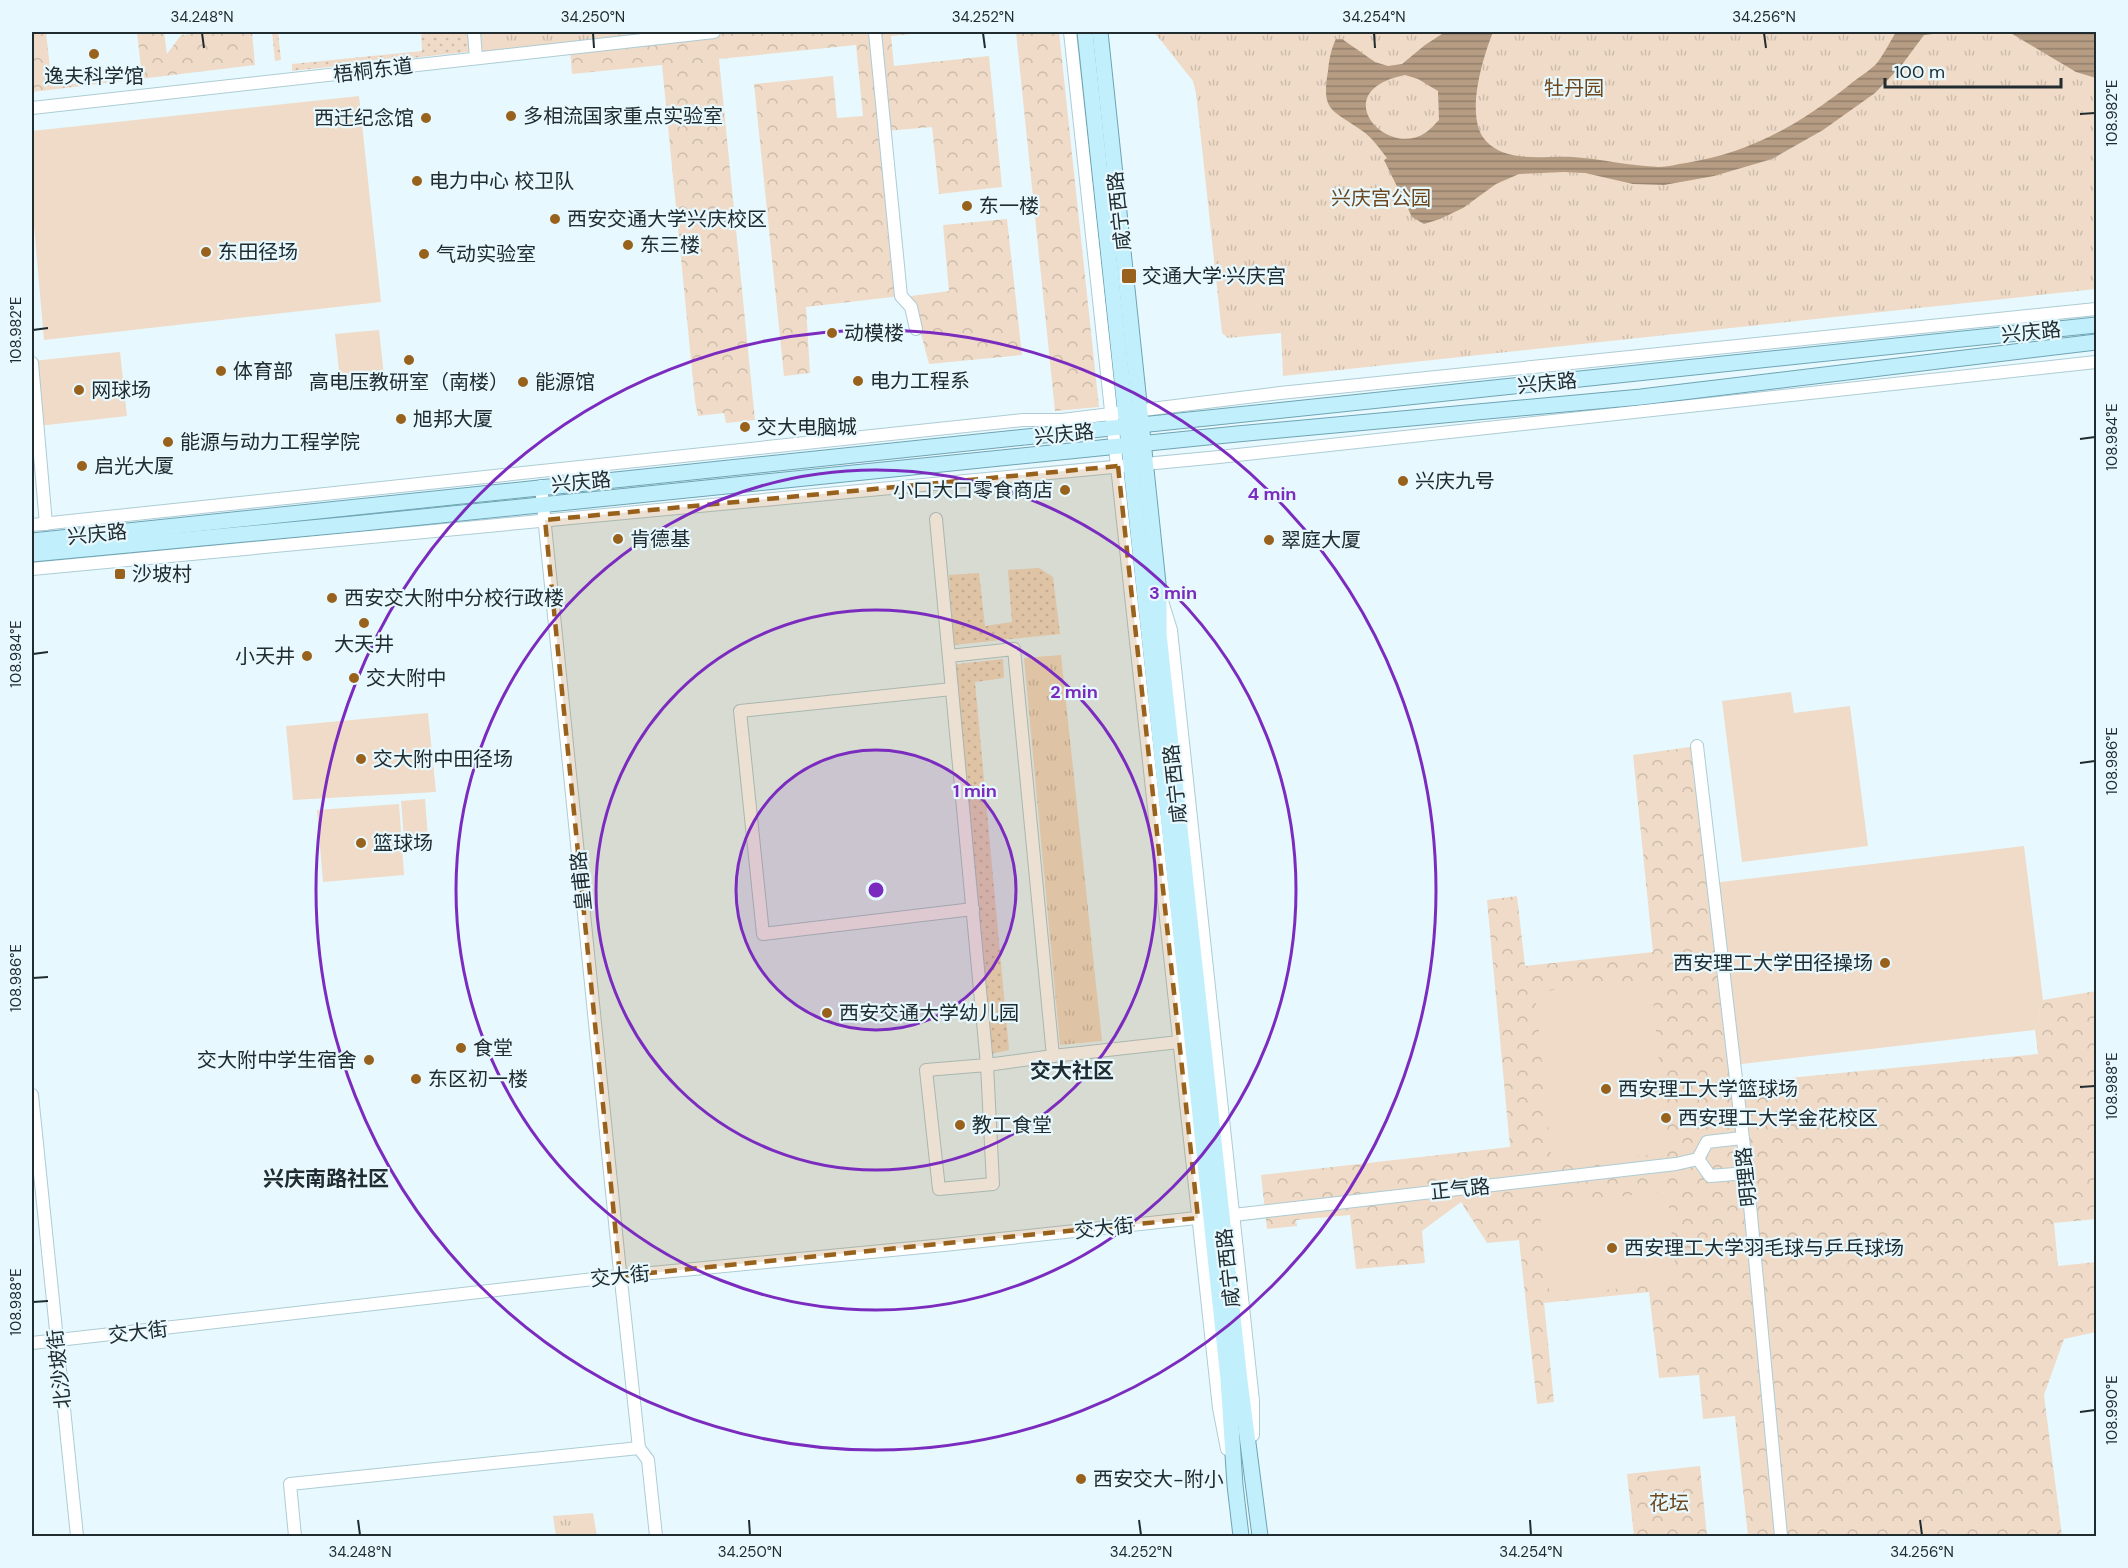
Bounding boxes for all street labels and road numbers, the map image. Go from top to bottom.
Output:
street label: 梧桐东道 [332,52,414,88]
street label: 咸宁西路 [1102,170,1136,252]
street label: 兴庆路 [2000,316,2062,348]
street label: 兴庆路 [1516,367,1578,399]
street label: 兴庆路 [1033,418,1095,450]
street label: 兴庆路 [550,466,612,498]
street label: 兴庆路 [66,518,128,550]
street label: 咸宁西路 [1158,743,1192,825]
street label: 皇甫路 [565,850,597,912]
street label: 明理路 [1730,1146,1762,1208]
street label: 正气路 [1429,1173,1491,1205]
street label: 交大街 [1073,1212,1135,1244]
street label: 咸宁西路 [1211,1227,1245,1309]
street label: 交大街 [589,1260,651,1292]
street label: 交大街 [107,1315,169,1349]
street label: 北沙坡街 [42,1328,76,1410]

